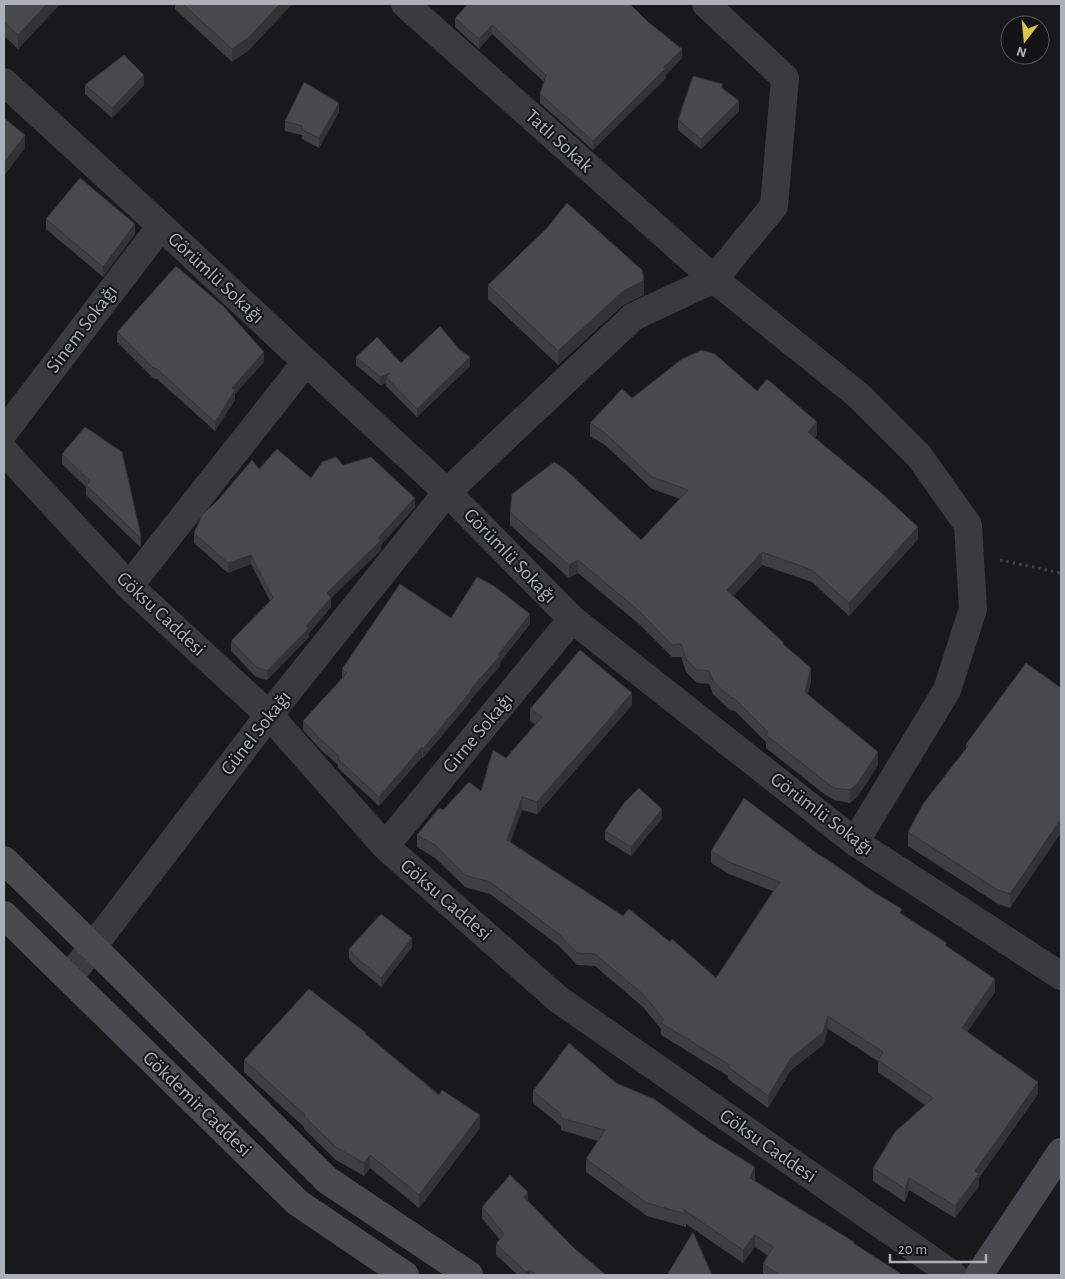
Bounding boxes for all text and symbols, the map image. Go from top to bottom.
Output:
north arrow [1000,15,1050,65]
text: N [1015,43,1028,60]
street label: Tatlı Sokak [521,106,597,176]
street label: Görümlü Sokağı [164,229,268,327]
street label: Sinem Sokağı [43,281,121,377]
street label: Görümlü Sokağı [460,505,560,607]
street label: Göksu Caddesi [113,568,209,660]
street label: Günel Sokağı [217,687,295,779]
street label: Girne Sokağı [439,689,517,777]
street label: Görümlü Sokağı [767,769,877,859]
street label: Göksu Caddesi [397,855,495,945]
street label: Gökdemir Caddesi [139,1047,255,1161]
street label: Göksu Caddesi [716,1105,820,1187]
scale bar [890,1232,986,1264]
text: 20 m [898,1242,927,1257]

